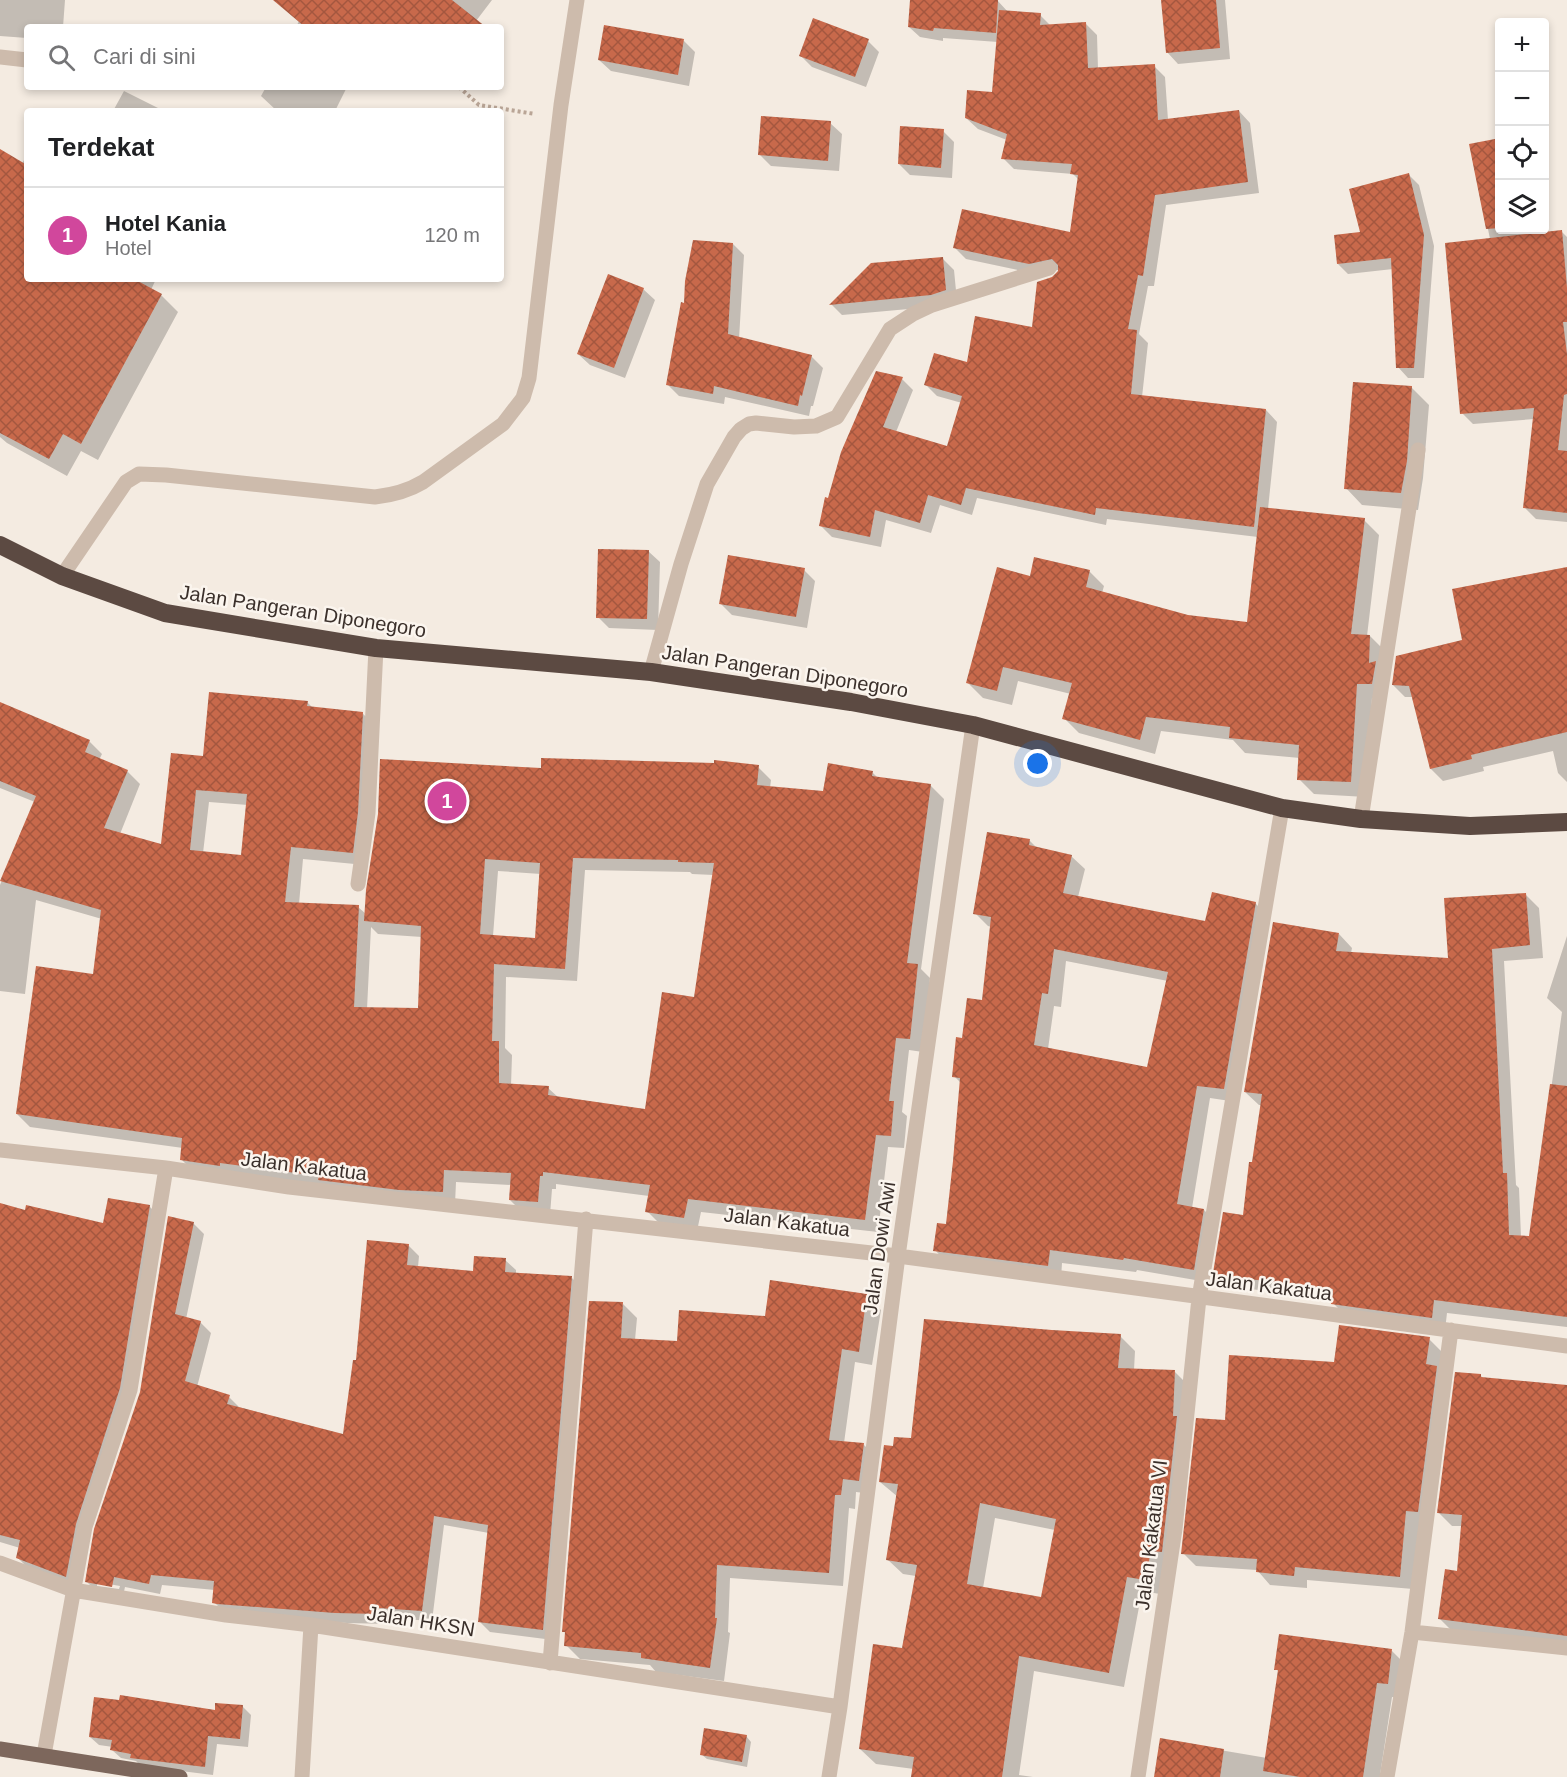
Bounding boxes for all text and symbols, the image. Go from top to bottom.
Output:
map controls [1495,18,1549,234]
button: + [1495,18,1549,72]
search box [24,24,504,90]
icon: search [45,41,78,74]
text: Cari di sini [93,44,196,69]
button: − [1495,72,1549,126]
button: locate [1495,126,1549,180]
text: Terdekat [48,132,154,162]
button: layers [1495,180,1549,234]
text: Hotel Kania [105,211,226,236]
text: 1 [62,224,73,246]
text: 120 m [424,224,480,246]
text: Hotel [105,237,152,259]
street label: Jalan Pangeran Diponegoro [178,581,428,641]
street label: Jalan Pangeran Diponegoro [660,641,910,701]
your location [1023,749,1052,778]
pin: 1 [428,778,466,824]
street label: Jalan Kakatua [240,1147,369,1185]
street label: Jalan Dowi Awi [859,1180,899,1316]
street label: Jalan Kakatua [723,1203,852,1241]
street label: Jalan Kakatua [1205,1267,1334,1305]
street label: Jalan Kakatua VI [1131,1459,1171,1611]
street label: Jalan HKSN [365,1602,477,1640]

